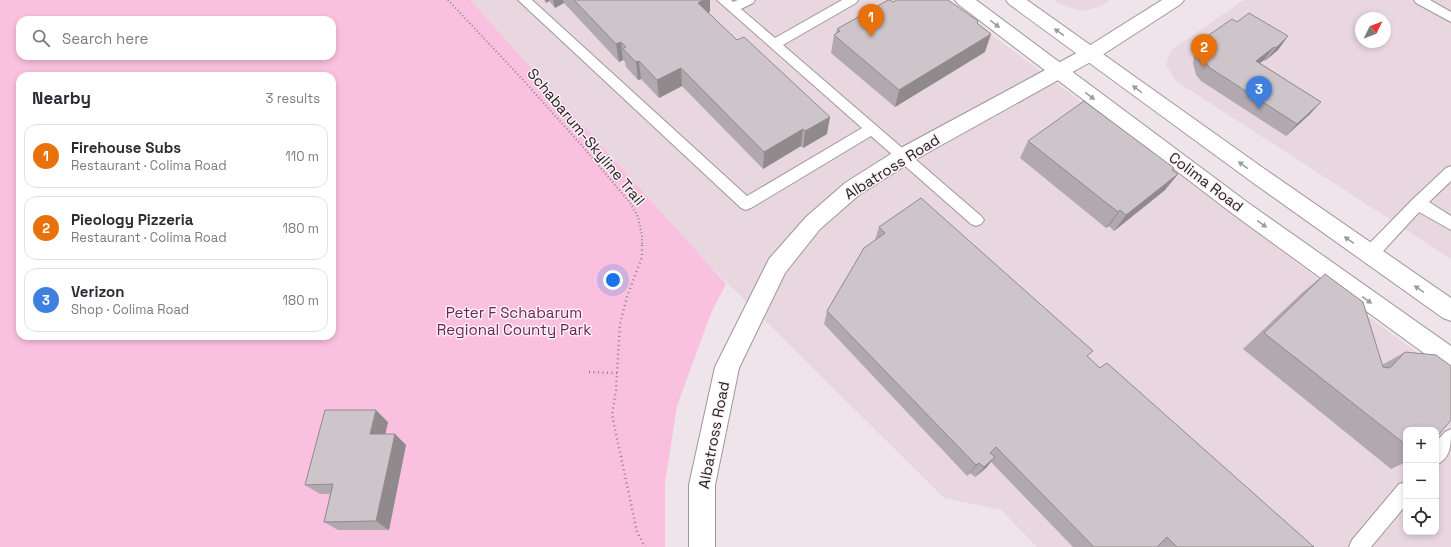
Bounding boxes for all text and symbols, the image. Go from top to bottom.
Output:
pin: 1 [858,4,884,37]
north arrow [1355,12,1391,48]
search box [16,16,336,60]
one-way arrow [989,19,1000,28]
icon: search [30,27,52,49]
one-way arrow [1053,28,1064,36]
text: Search here [62,29,148,48]
pin: 2 [1191,34,1217,67]
street label: Schabarum-Skyline Trail [523,64,649,209]
pin: 3 [1246,76,1272,109]
one-way arrow [1132,85,1143,93]
text: Nearby [32,87,91,109]
text: 3 results [266,90,320,107]
one-way arrow [1085,92,1096,100]
street label: Albatross Road [840,130,943,204]
text: Firehouse Subs [71,138,181,157]
street label: Colima Road [1165,147,1247,216]
text: 1 [43,148,49,165]
text: 110 m [285,148,319,165]
text: Restaurant · Colima Road [71,157,227,174]
one-way arrow [1237,161,1248,169]
text: Pieology Pizzeria [71,210,193,229]
text: 2 [42,220,50,237]
text: 180 m [283,220,319,237]
one-way arrow [1257,220,1267,228]
text: Restaurant · Colima Road [71,229,227,246]
one-way arrow [1343,236,1354,244]
your location [603,270,623,290]
text: Verizon [71,282,124,301]
one-way arrow [1414,285,1424,293]
text: 3 [42,292,50,309]
text: 180 m [283,292,319,309]
one-way arrow [1362,296,1373,304]
text: Shop · Colima Road [71,301,189,318]
park label: Peter F Schabarum Regional County Park [437,303,591,339]
street label: Albatross Road [694,380,733,490]
map controls [1403,427,1439,535]
button: + [1403,427,1439,463]
button: − [1403,463,1439,499]
button: locate [1403,499,1439,535]

